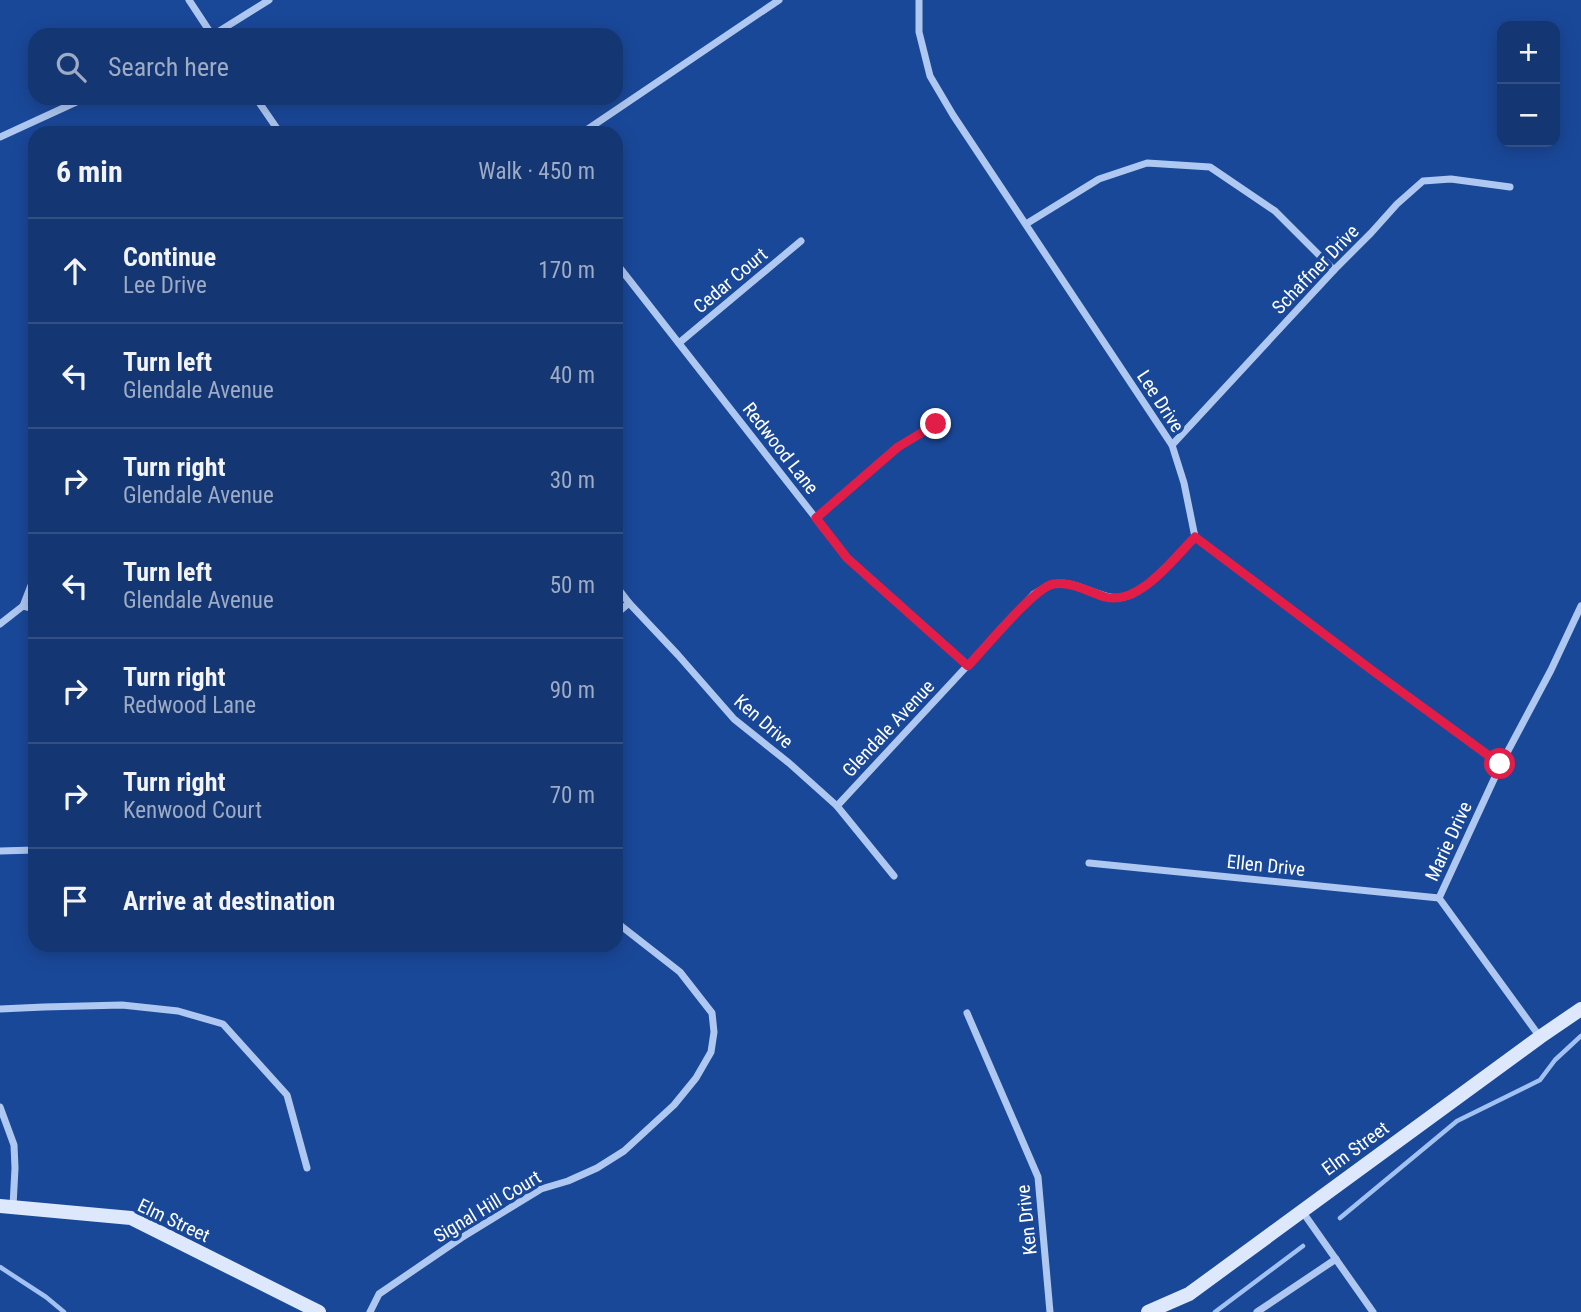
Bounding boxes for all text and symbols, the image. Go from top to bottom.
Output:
map controls [1497,21,1560,147]
button: + [1497,21,1560,84]
search box [28,28,623,105]
icon: search [52,48,90,86]
text: Search here [108,52,229,82]
button: − [1497,84,1560,147]
text: 6 min [56,154,123,189]
text: Walk · 450 m [478,158,595,185]
street label: Schaffner Drive [1267,220,1364,319]
text: Continue [123,242,216,272]
street label: Cedar Court [689,243,772,318]
icon: ahead [56,252,94,290]
text: 170 m [538,257,595,284]
text: Lee Drive [123,272,207,299]
text: Turn left [123,347,212,377]
icon: left [56,357,94,395]
text: 40 m [550,362,595,389]
street label: Lee Drive [1132,366,1189,437]
text: Glendale Avenue [123,377,274,404]
street label: Redwood Lane [738,398,824,499]
route end [920,408,951,439]
text: Turn right [123,452,225,482]
icon: right [56,462,94,500]
text: 30 m [550,467,595,494]
text: Glendale Avenue [123,482,274,509]
text: Turn left [123,557,212,587]
icon: left [56,567,94,605]
text: 50 m [550,572,595,599]
text: Glendale Avenue [123,587,274,614]
text: Turn right [123,662,225,692]
icon: right [56,672,94,710]
street label: Glendale Avenue [837,675,939,782]
text: 90 m [550,677,595,704]
street label: Ken Drive [730,690,798,753]
text: Redwood Lane [123,692,256,719]
route start [1484,748,1515,779]
text: Turn right [123,767,225,797]
icon: right [56,777,94,815]
text: 70 m [550,782,595,809]
text: Kenwood Court [123,797,262,824]
street label: Marie Drive [1420,798,1477,884]
street label: Ellen Drive [1226,850,1306,881]
icon: arrive [56,882,94,920]
text: Arrive at destination [123,886,335,916]
street label: Elm Street [1317,1116,1393,1180]
street label: Signal Hill Court [429,1165,545,1247]
street label: Ken Drive [1011,1184,1042,1256]
street label: Elm Street [134,1194,214,1247]

